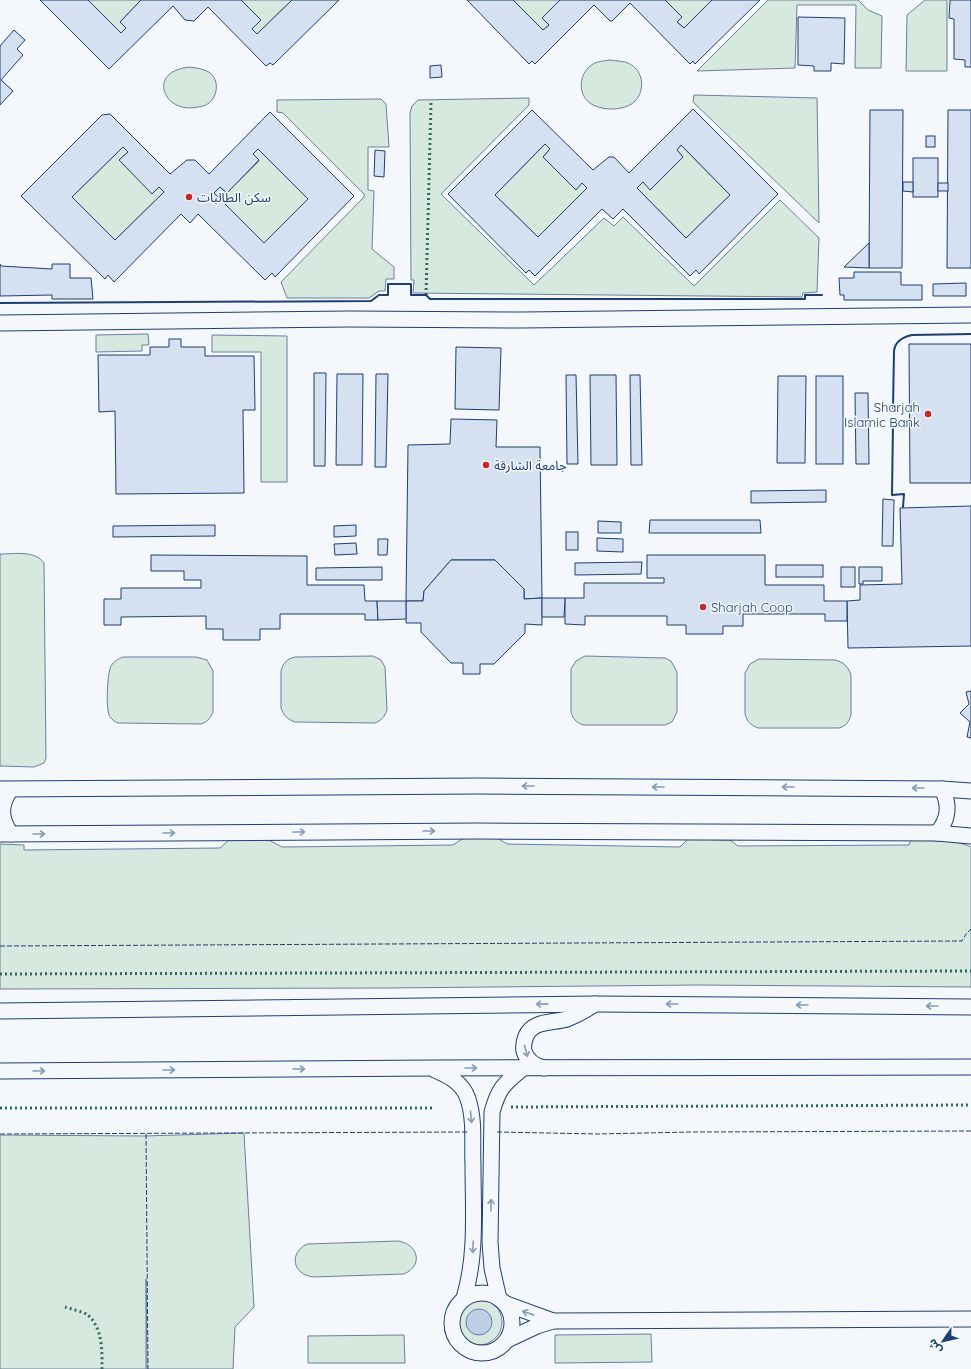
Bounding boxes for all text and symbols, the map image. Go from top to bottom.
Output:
place label: سكن الطالبات [197,189,271,206]
marker: سكن الطالبات [184,192,194,202]
place label: Sharjah Islamic Bank [844,399,920,430]
marker: Sharjah Islamic Bank [923,409,933,419]
place label: جامعة الشارقة [494,457,567,473]
marker: جامعة الشارقة [481,460,491,470]
place label: Sharjah Coop [711,599,793,615]
marker: Sharjah Coop [698,602,708,612]
one-way arrow [522,782,535,790]
one-way arrow [652,783,665,790]
one-way arrow [782,783,795,791]
one-way arrow [912,785,925,792]
one-way arrow [422,827,435,835]
one-way arrow [292,828,305,836]
one-way arrow [162,829,175,837]
one-way arrow [32,830,45,838]
one-way arrow [536,1000,549,1008]
one-way arrow [666,1000,679,1008]
one-way arrow [796,1001,809,1009]
one-way arrow [926,1002,939,1010]
one-way arrow [522,1044,530,1057]
one-way arrow [464,1064,477,1072]
one-way arrow [292,1065,305,1073]
one-way arrow [162,1066,175,1074]
one-way arrow [32,1067,45,1075]
one-way arrow [468,1110,475,1123]
one-way arrow [487,1199,495,1212]
one-way arrow [469,1240,477,1253]
one-way arrow [523,1308,535,1316]
north arrow [923,1321,963,1361]
text: ش [925,1336,945,1357]

